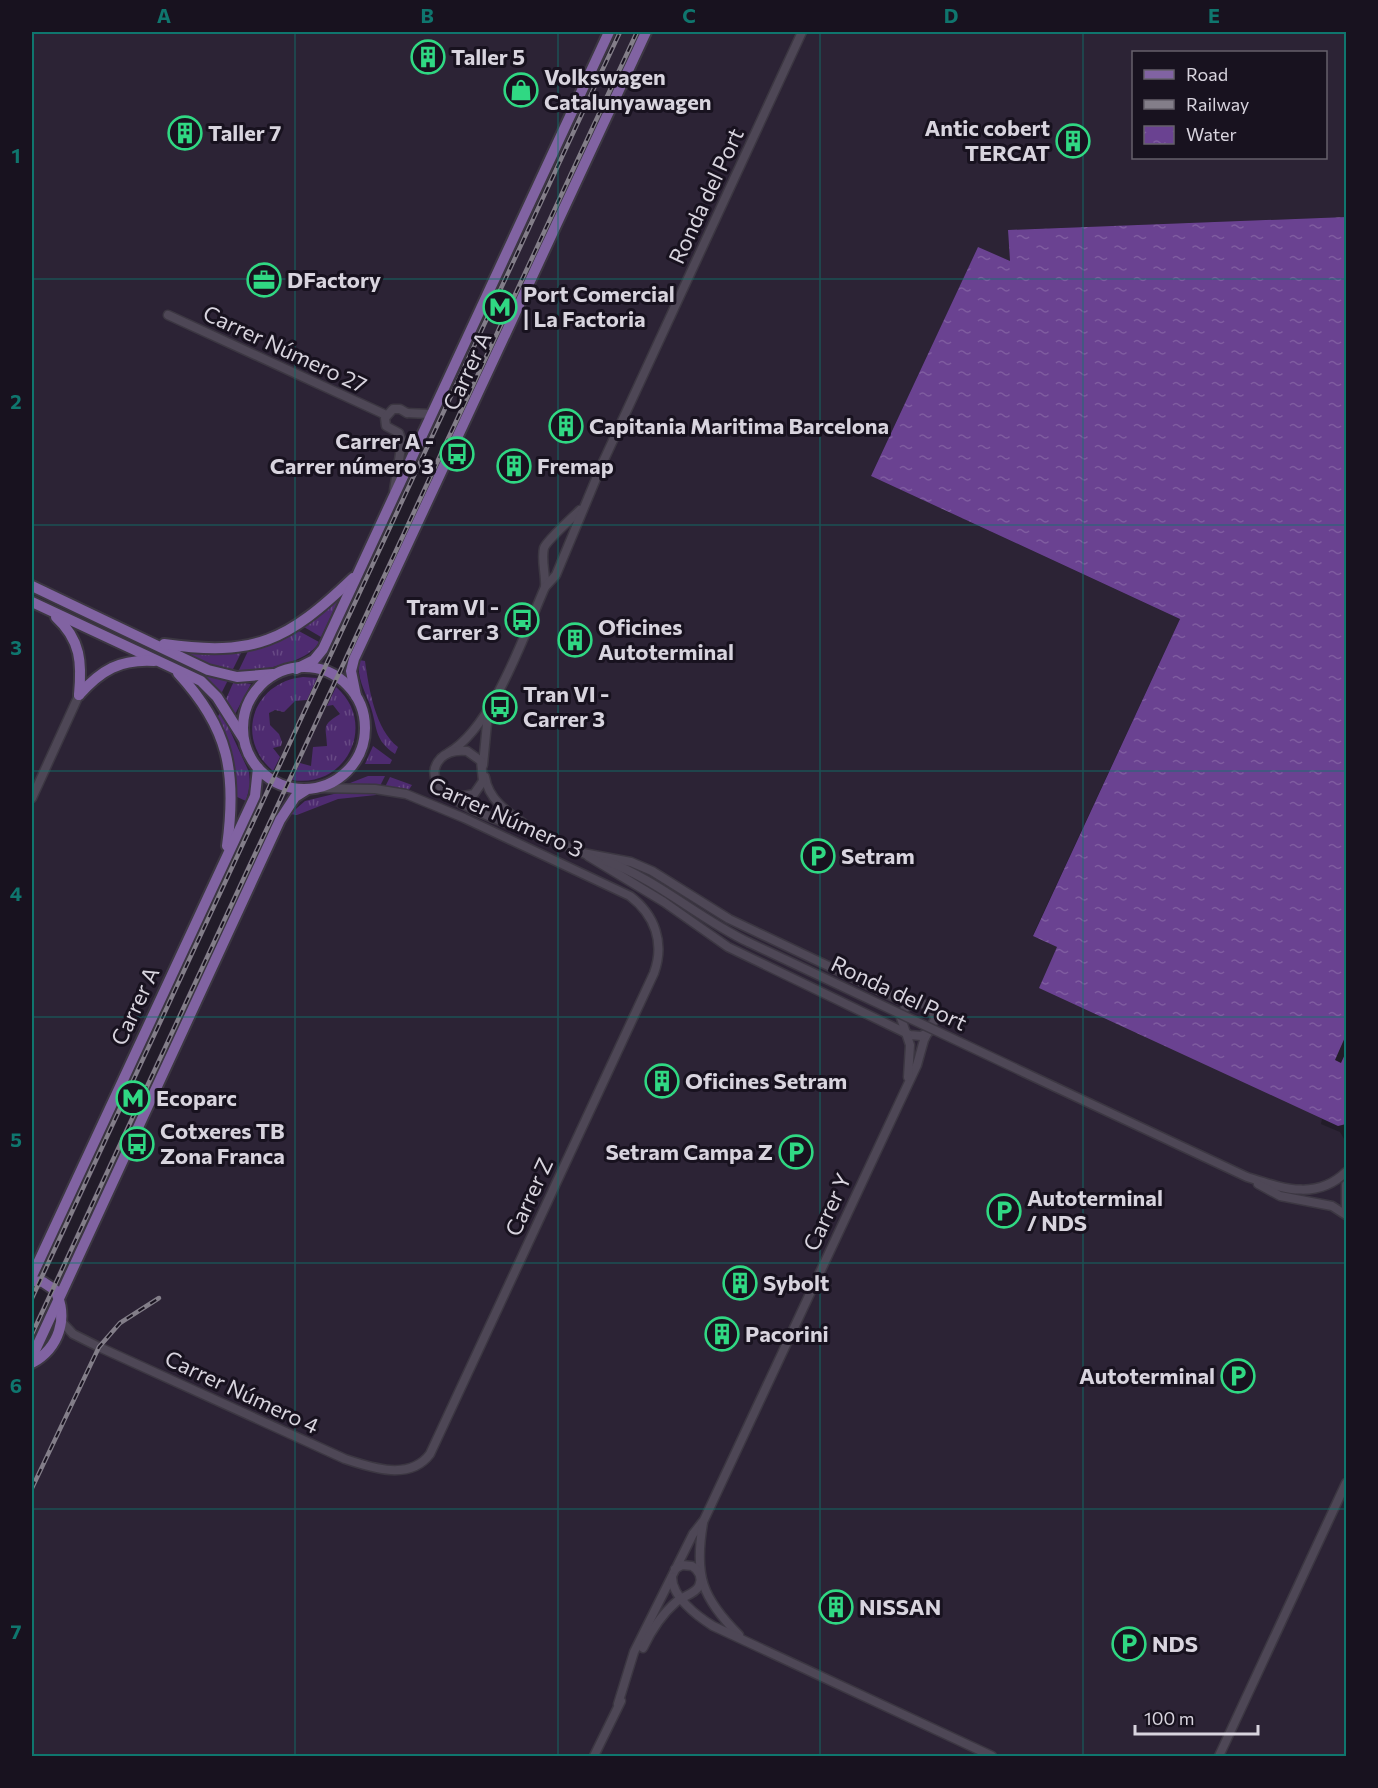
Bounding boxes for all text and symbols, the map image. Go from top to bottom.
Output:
text: A [157,3,171,27]
text: B [420,3,434,27]
text: C [682,3,696,27]
text: D [944,3,958,27]
text: E [1208,3,1220,27]
building icon: Taller 5 [410,39,446,75]
place label: Taller 5 [451,43,525,70]
legend [1132,51,1327,159]
place label: Volkswagen Catalunyawagen [544,63,712,115]
text: Road [1186,63,1228,85]
shop icon: Volkswagen Catalunyawagen [503,72,539,108]
text: Railway [1186,93,1249,115]
place label: Antic cobert TERCAT [924,114,1050,166]
building icon: Taller 7 [167,115,203,151]
place label: Taller 7 [208,119,281,146]
building icon: Antic cobert TERCAT [1055,123,1091,159]
text: Water [1186,123,1237,145]
street label: Ronda del Port [662,124,749,268]
text: 1 [11,143,21,167]
office icon: DFactory [246,262,282,298]
place label: DFactory [287,266,381,293]
place label: Port Comercial | La Factoria [523,280,675,332]
metro station icon: Port Comercial | La Factoria [482,289,518,325]
street label: Carrer Número 27 [199,299,371,398]
street label: Carrer A [437,327,496,414]
text: 2 [10,389,22,413]
building icon: Capitania Maritima Barcelona [548,408,584,444]
place label: Capitania Maritima Barcelona [589,412,889,439]
place label: Carrer A - Carrer número 3 [270,427,434,479]
bus stop icon: Carrer A - Carrer número 3 [439,436,475,472]
building icon: Fremap [496,448,532,484]
place label: Fremap [537,452,614,479]
place label: Tram VI - Carrer 3 [406,593,499,645]
bus stop icon: Tram VI - Carrer 3 [504,602,540,638]
place label: Oficines Autoterminal [598,613,734,665]
building icon: Oficines Autoterminal [557,622,593,658]
text: 3 [10,635,22,659]
place label: Tran VI - Carrer 3 [523,680,609,732]
bus stop icon: Tran VI - Carrer 3 [482,689,518,725]
street label: Carrer Número 3 [425,770,588,863]
parking icon: Setram [800,838,836,874]
place label: Setram [841,842,915,869]
text: 4 [10,881,22,905]
street label: Ronda del Port [827,949,971,1036]
street label: Carrer A [105,962,164,1049]
building icon: Oficines Setram [644,1063,680,1099]
place label: Oficines Setram [685,1067,847,1094]
metro station icon: Ecoparc [115,1080,151,1116]
place label: Ecoparc [156,1084,237,1111]
place label: Cotxeres TB Zona Franca [160,1117,285,1169]
bus stop icon: Cotxeres TB Zona Franca [119,1126,155,1162]
text: 5 [10,1127,22,1151]
parking icon: Setram Campa Z [778,1134,814,1170]
place label: Setram Campa Z [605,1138,773,1165]
street label: Carrer Z [499,1153,558,1240]
street label: Carrer Y [797,1169,856,1255]
place label: Autoterminal / NDS [1027,1184,1163,1236]
parking icon: Autoterminal / NDS [986,1193,1022,1229]
building icon: Sybolt [722,1265,758,1301]
place label: Sybolt [763,1269,829,1296]
building icon: Pacorini [704,1316,740,1352]
place label: Pacorini [745,1320,829,1347]
street label: Carrer Número 4 [161,1344,324,1439]
parking icon: Autoterminal [1220,1358,1256,1394]
place label: Autoterminal [1079,1362,1215,1389]
text: 6 [10,1373,22,1397]
building icon: NISSAN [818,1589,854,1625]
place label: NISSAN [859,1593,941,1620]
text: 7 [11,1619,22,1643]
parking icon: NDS [1111,1626,1147,1662]
place label: NDS [1152,1630,1198,1657]
scale bar [1135,1698,1258,1736]
text: 100 m [1144,1707,1194,1729]

